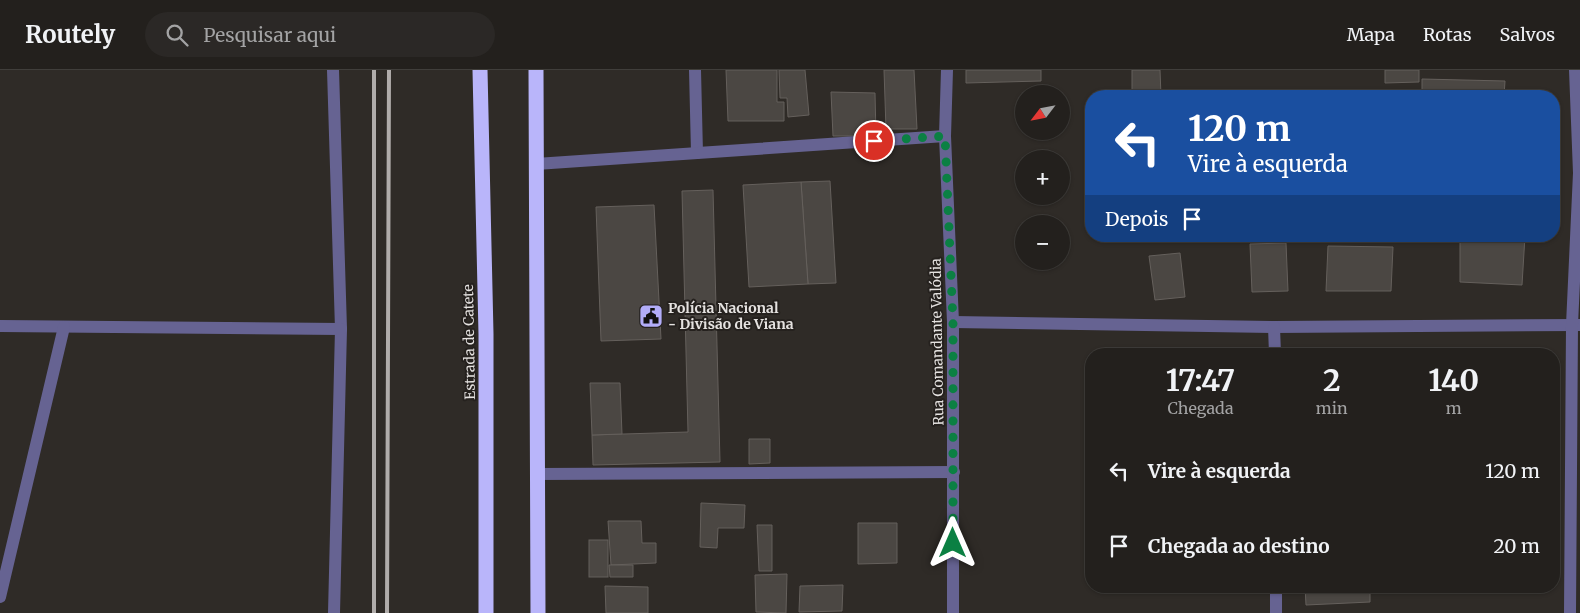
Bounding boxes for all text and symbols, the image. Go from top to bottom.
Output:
search box [145,12,495,57]
text: Routely [25,19,115,50]
icon: search [163,21,191,49]
text: Pesquisar aqui [203,23,336,47]
text: Mapa [1347,23,1395,46]
text: Rotas [1423,23,1472,46]
text: Salvos [1500,23,1555,46]
north arrow [1015,85,1070,140]
map controls [1015,85,1070,270]
text: 120 m [1188,107,1291,151]
icon: left [1105,110,1170,175]
pin [853,120,895,162]
icon: arrive [860,127,888,155]
button: + [1015,150,1070,205]
text: Vire à esquerda [1188,150,1348,178]
icon: arrive [1178,205,1206,233]
text: Depois [1105,207,1168,231]
button: − [1015,215,1070,270]
street label: Rua Comandante Valódia [927,258,947,426]
street label: Estrada de Catete [459,284,479,400]
place label: Polícia Nacional - Divisão de Viana [668,299,794,333]
public building icon: Polícia Nacional - Divisão de Viana [638,303,664,329]
text: 17:47 [1166,361,1235,399]
text: 2 [1323,361,1341,399]
text: 140 [1428,361,1479,399]
text: Chegada [1167,398,1233,418]
text: min [1316,398,1348,418]
text: m [1446,398,1462,418]
icon: left [1105,457,1133,485]
text: Vire à esquerda [1148,459,1291,483]
text: 120 m [1485,459,1540,483]
position arrow [926,516,978,568]
icon: arrive [1105,532,1133,560]
text: Chegada ao destino [1148,534,1330,558]
text: 20 m [1493,534,1540,558]

